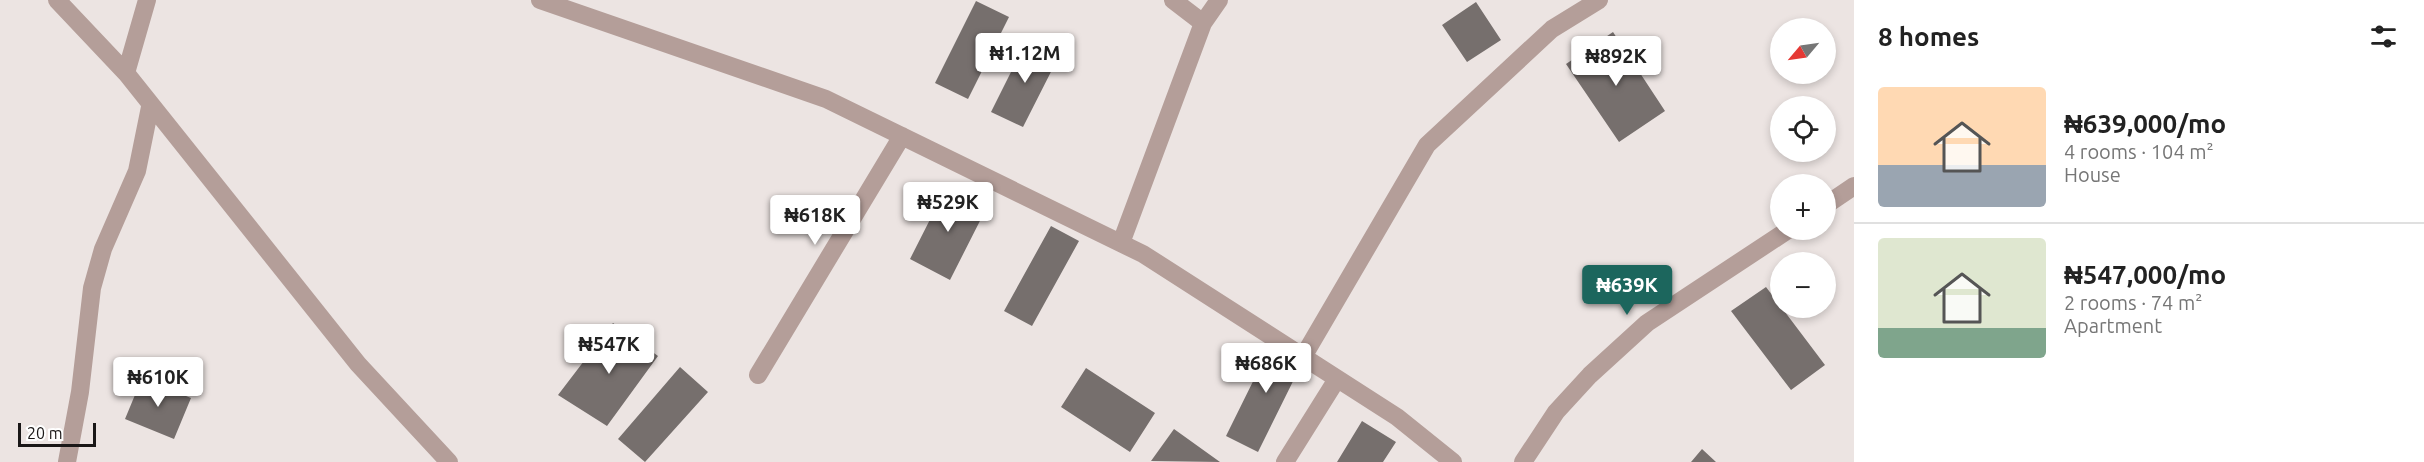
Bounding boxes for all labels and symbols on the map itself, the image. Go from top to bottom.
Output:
north arrow [1770,18,1836,84]
pin: ₦1.12M [976,33,1074,84]
pin: ₦892K [1574,36,1658,87]
pin: ₦529K [906,182,990,233]
pin: ₦618K [773,195,857,246]
pin: ₦639K [1585,265,1669,316]
pin: ₦547K [567,324,651,375]
pin: ₦686K [1224,343,1308,394]
pin: ₦610K [116,357,200,408]
scale bar [18,420,96,448]

